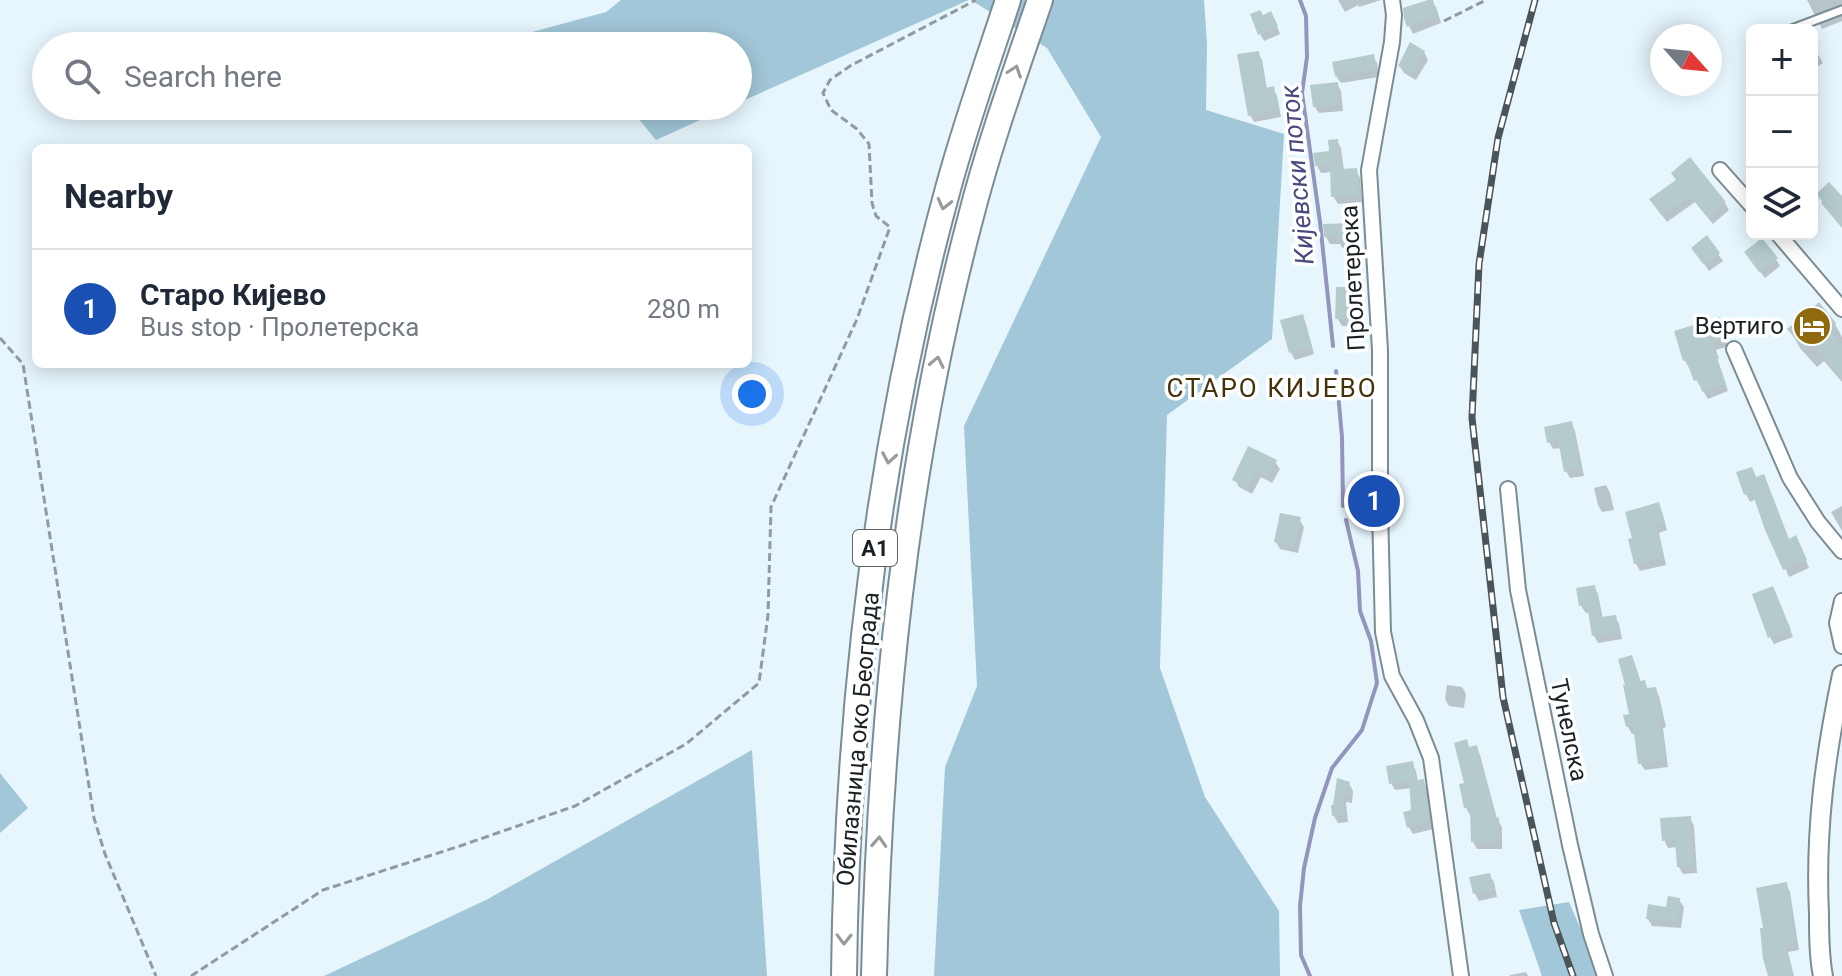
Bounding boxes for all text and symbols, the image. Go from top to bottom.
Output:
north arrow [1650,24,1722,96]
map controls [1746,24,1818,240]
button: + [1746,24,1818,96]
search box [32,32,752,120]
icon: search [60,54,104,98]
text: Search here [124,59,282,94]
one-way arrow [1006,65,1022,79]
water label: Кијевски поток [1274,83,1320,266]
button: − [1746,96,1818,168]
button: layers [1746,168,1818,240]
text: Nearby [64,176,173,216]
one-way arrow [937,196,954,210]
street label: Пролетерска [1335,204,1371,352]
text: Старо Кијево [140,277,326,312]
text: 1 [83,294,97,324]
text: 280 m [647,294,720,324]
hotel icon: Вертиго [1791,305,1833,347]
text: Bus stop · Пролетерска [140,312,419,342]
place label: Вертиго [1695,312,1784,340]
one-way arrow [928,356,945,369]
district label: СТАРО КИЈЕВО [1166,373,1378,403]
your location [732,374,772,414]
one-way arrow [882,451,899,465]
pin: 1 [1348,471,1400,531]
road number: A1 [853,530,897,566]
street label: Обилазница око Београда [831,591,885,887]
street label: Тунелска [1545,676,1593,784]
one-way arrow [870,835,887,848]
one-way arrow [836,933,853,946]

